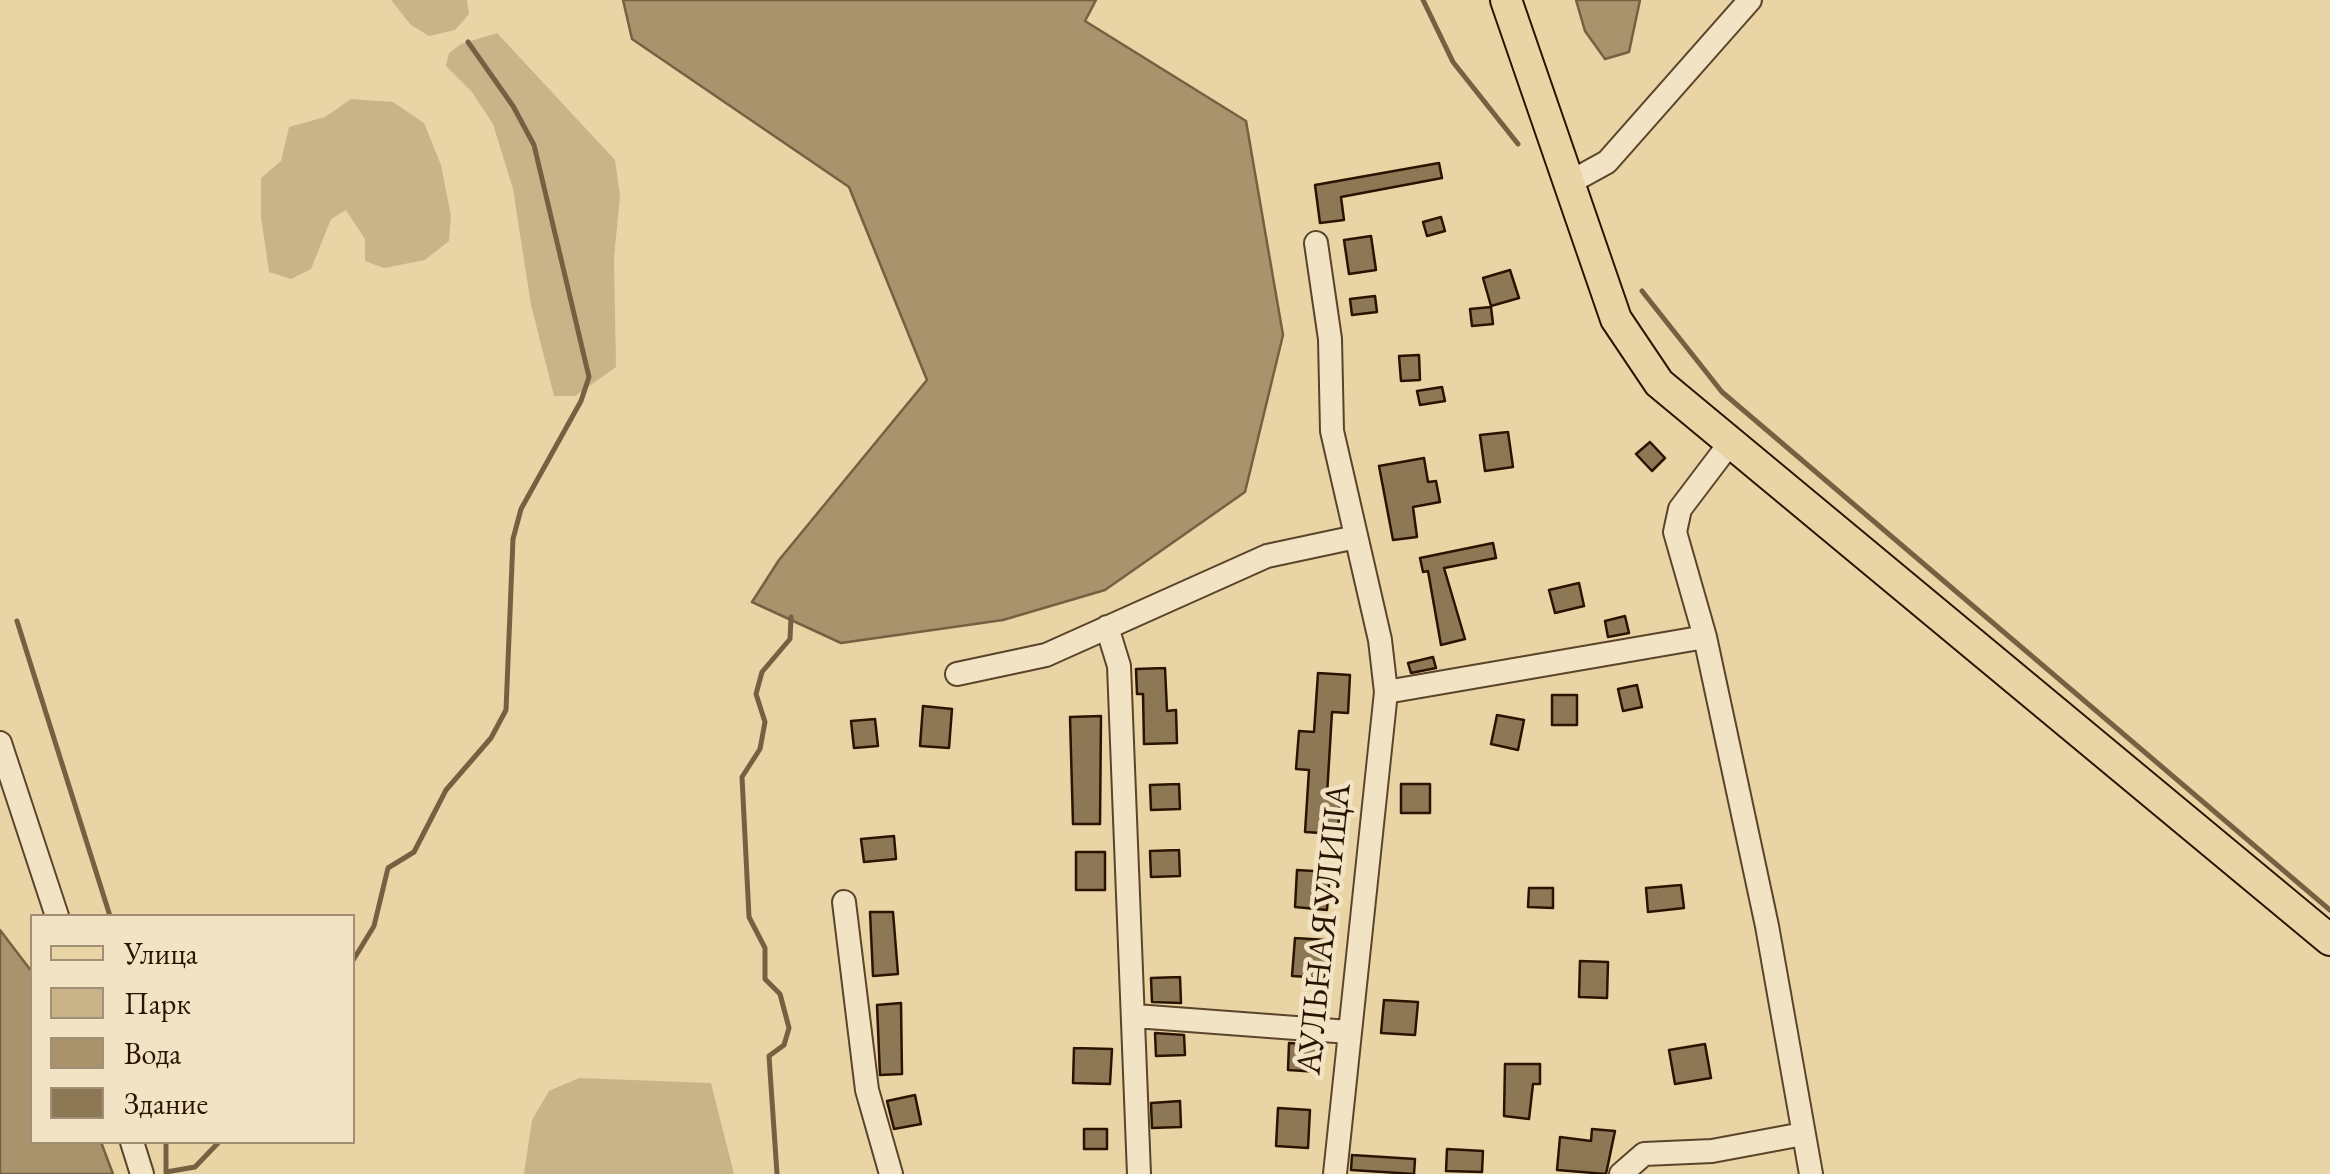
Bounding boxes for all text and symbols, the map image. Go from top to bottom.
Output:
street label: АУЛЬНАЯ УЛИЦА [1289,781,1361,1077]
legend [30,914,355,1144]
text: Улица [124,934,198,973]
text: Парк [124,984,191,1023]
text: Вода [124,1034,181,1073]
text: Здание [124,1084,208,1123]

